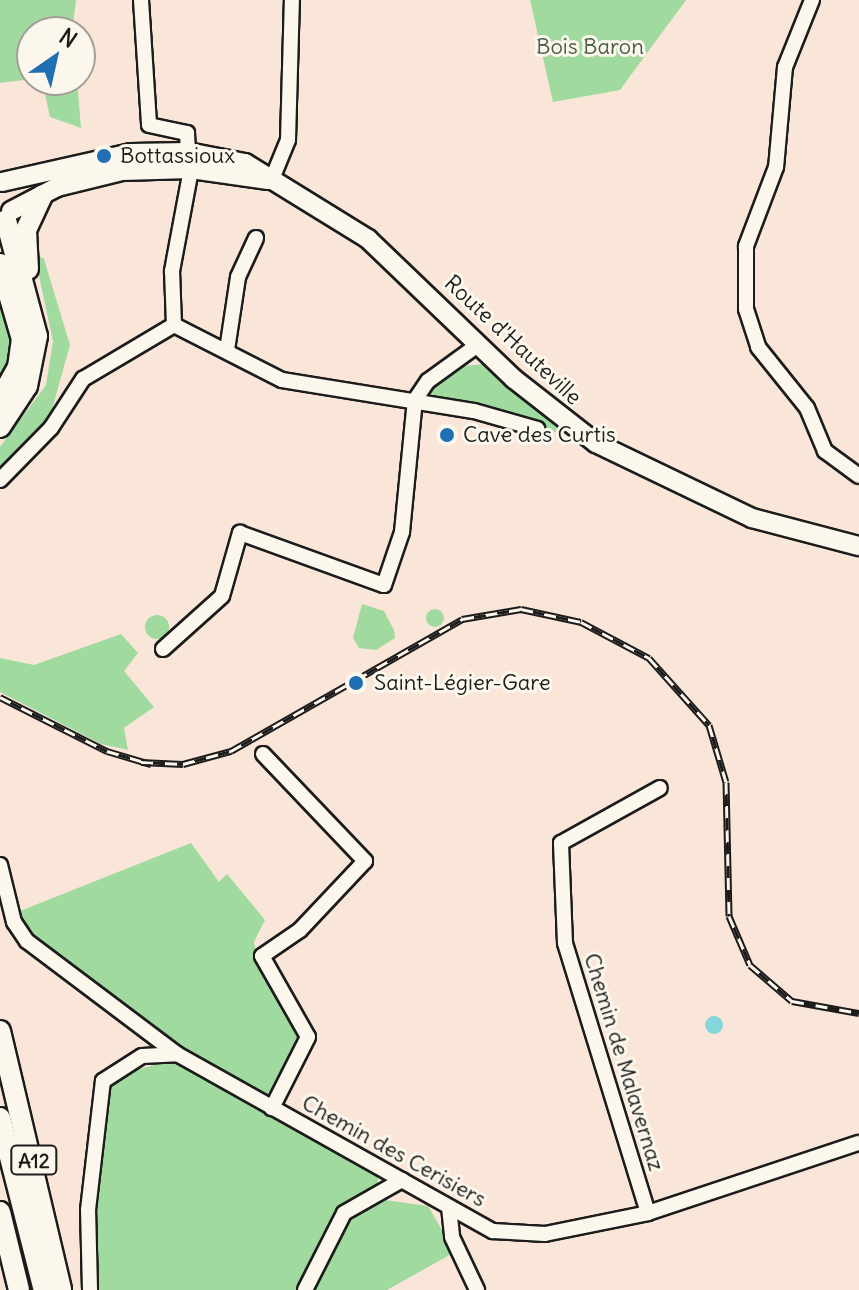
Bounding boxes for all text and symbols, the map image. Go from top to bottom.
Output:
north arrow [16,16,96,96]
text: N [54,22,82,54]
park label: Bois Baron [536,34,644,60]
place label: Bottassioux [120,143,235,169]
marker: Bottassioux [95,147,113,165]
street label: Route d'Hauteville [439,270,587,410]
place label: Cave des Curtis [463,422,616,448]
marker: Cave des Curtis [438,426,456,444]
place label: Saint-Légier-Gare [374,670,551,696]
marker: Saint-Légier-Gare [345,672,367,694]
street label: Chemin de Malavernaz [578,950,670,1174]
street label: Chemin des Cerisiers [297,1089,491,1213]
road number: A12 [10,1144,58,1176]

